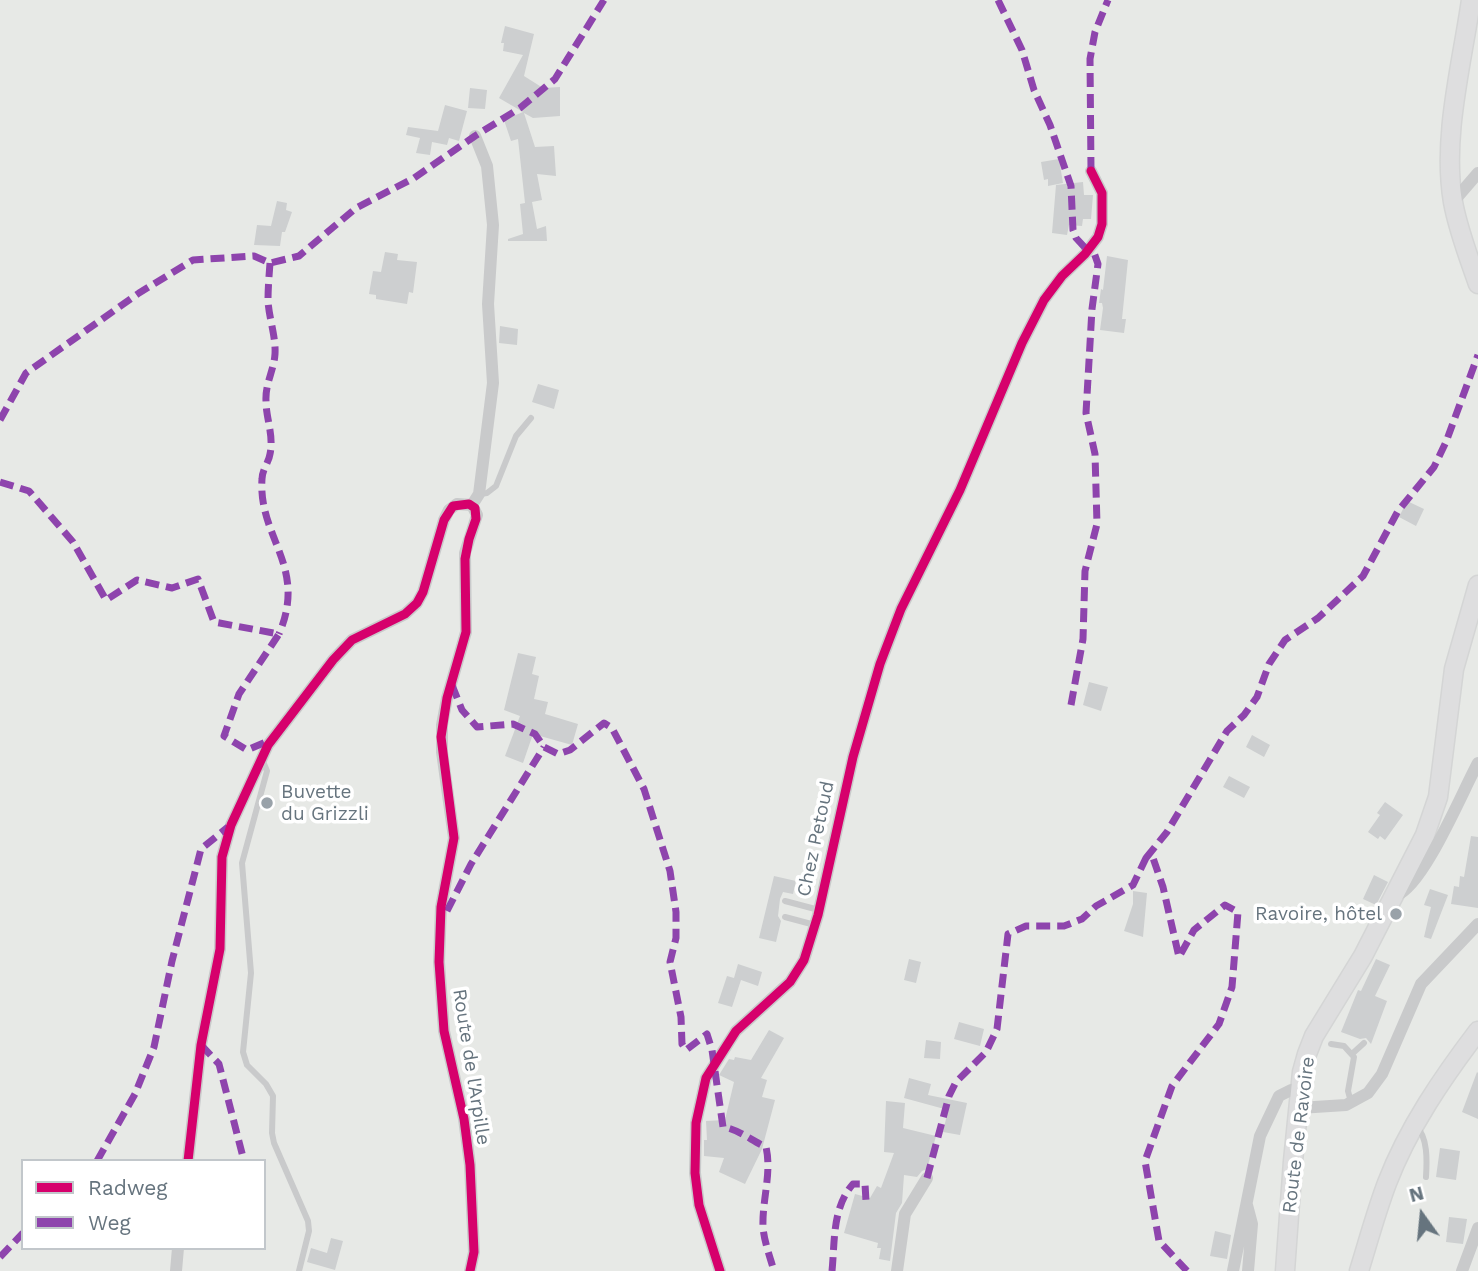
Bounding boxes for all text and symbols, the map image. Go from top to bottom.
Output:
street label: Chez Petoud [793,779,839,899]
place label: Buvette du Grizzli [281,781,369,825]
marker: Buvette du Grizzli [259,795,275,811]
place label: Ravoire, hôtel [1255,903,1382,925]
marker: Ravoire, hôtel [1388,906,1404,922]
street label: Route de l'Arpille [447,987,495,1147]
street label: Route de Ravoire [1278,1055,1320,1215]
legend [21,1159,266,1250]
text: Radweg [88,1175,168,1200]
north arrow [1387,1180,1457,1250]
text: N [1407,1181,1426,1207]
text: Weg [88,1210,131,1235]

